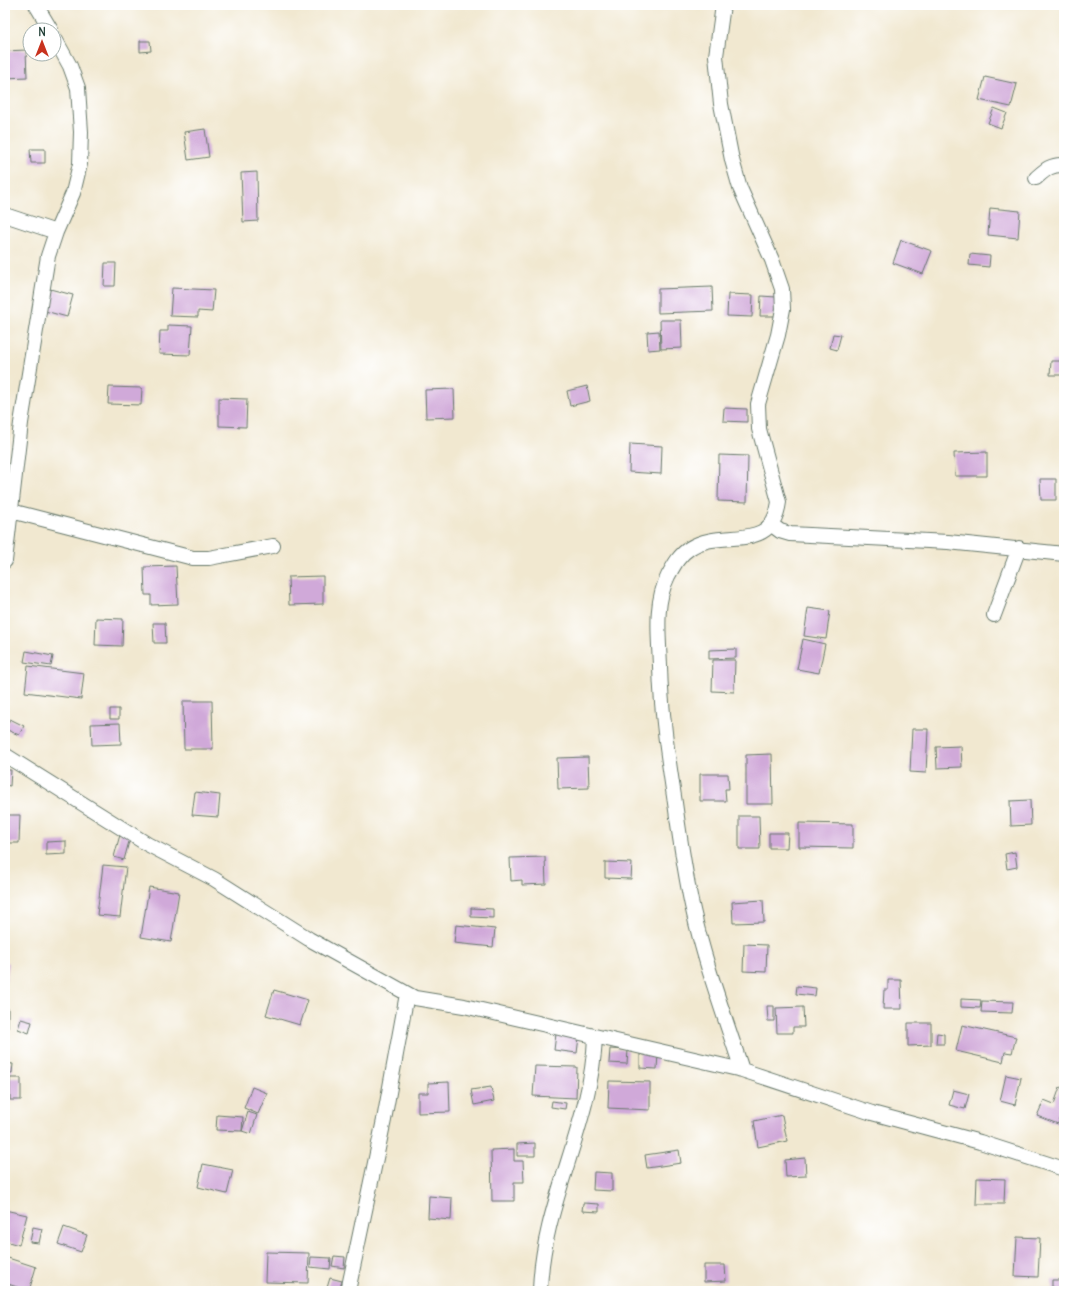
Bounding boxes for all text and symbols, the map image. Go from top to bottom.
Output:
north arrow [22,22,62,62]
text: N [38,25,46,39]

